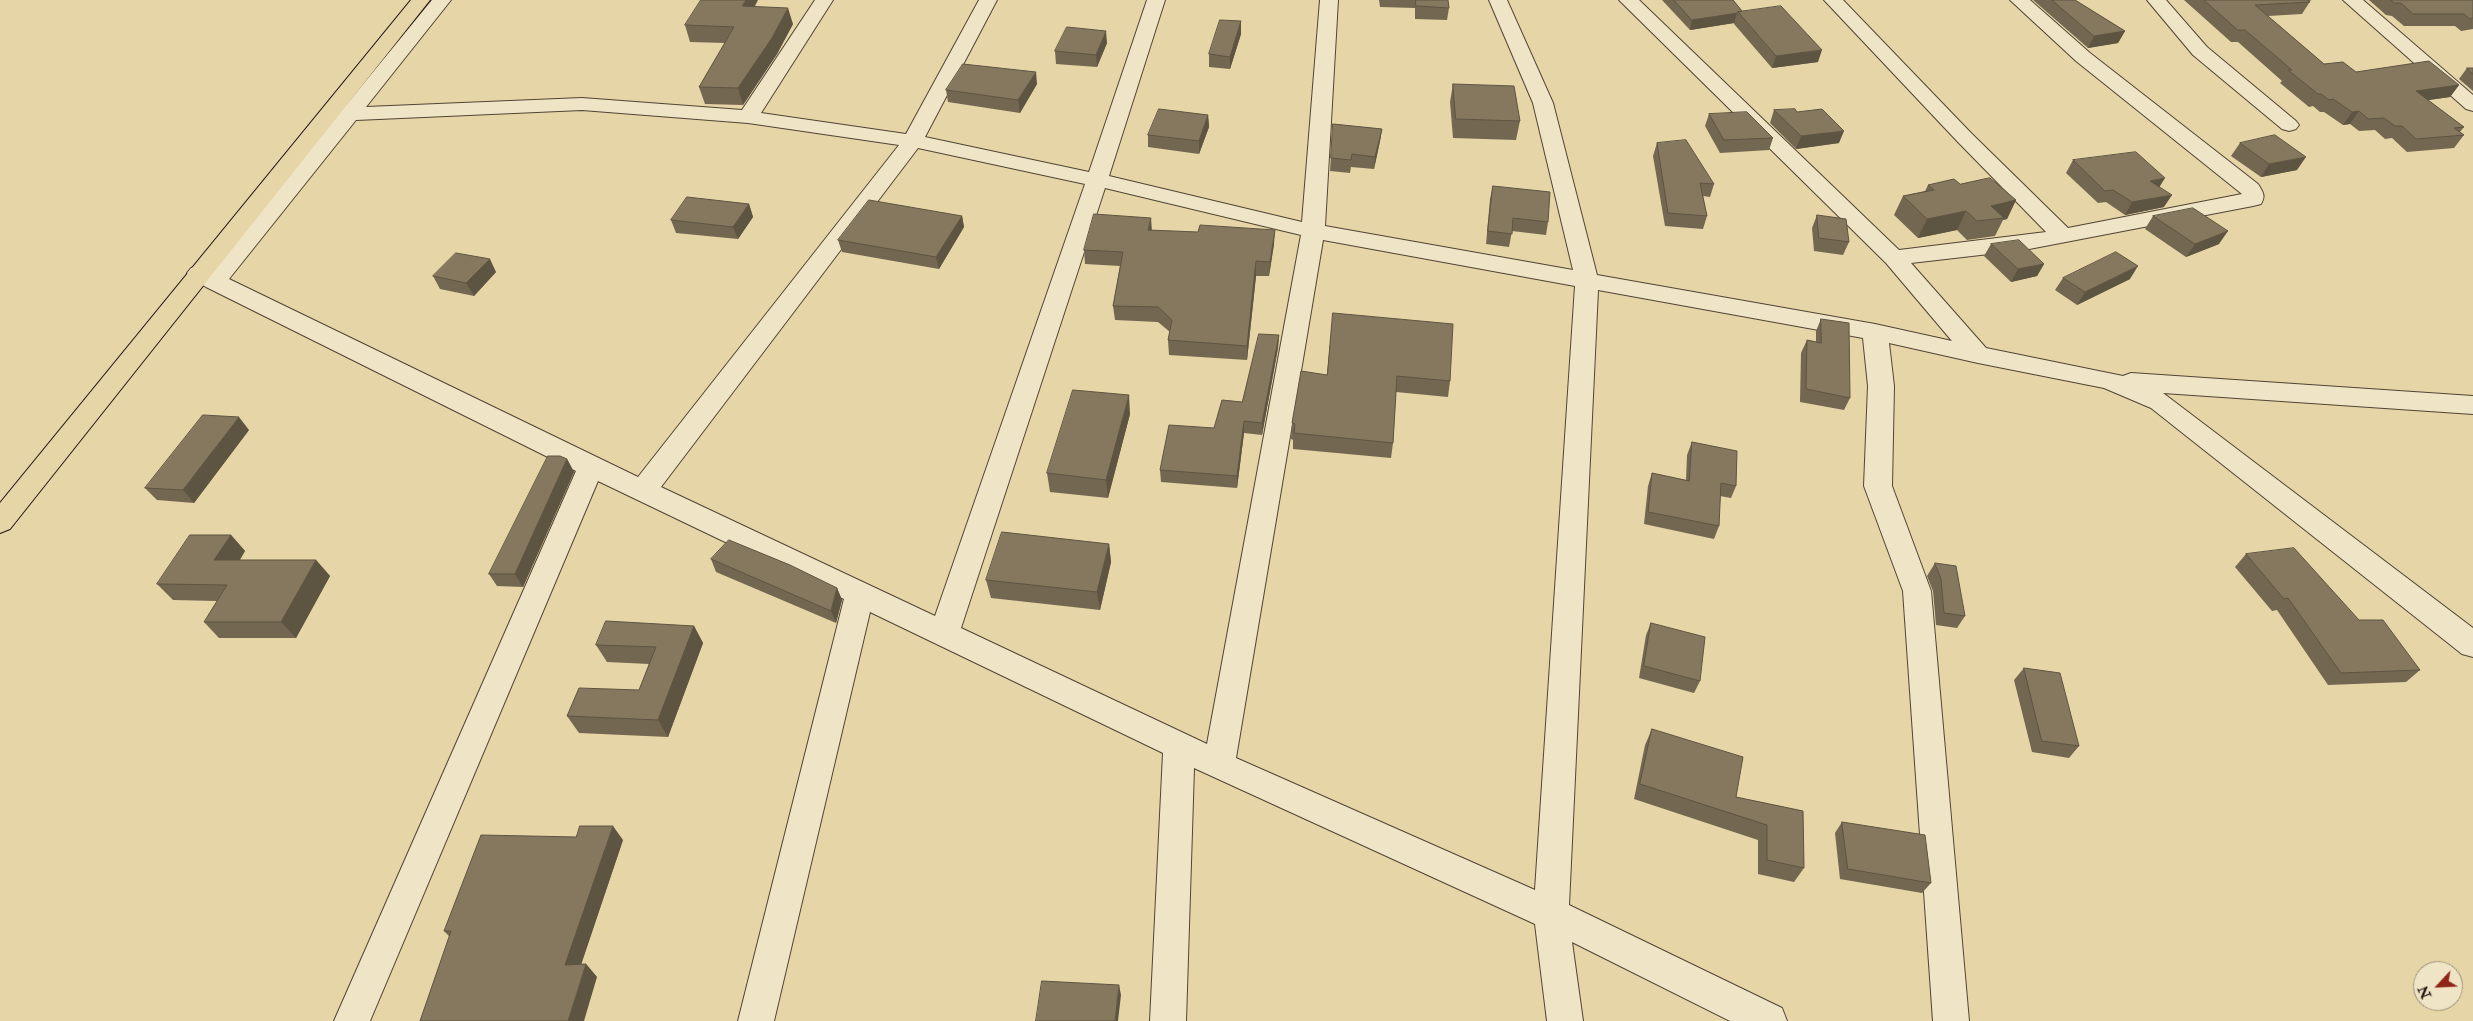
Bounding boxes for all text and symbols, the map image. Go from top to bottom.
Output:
north arrow [2413,961,2463,1011]
text: N [2415,983,2435,1001]

